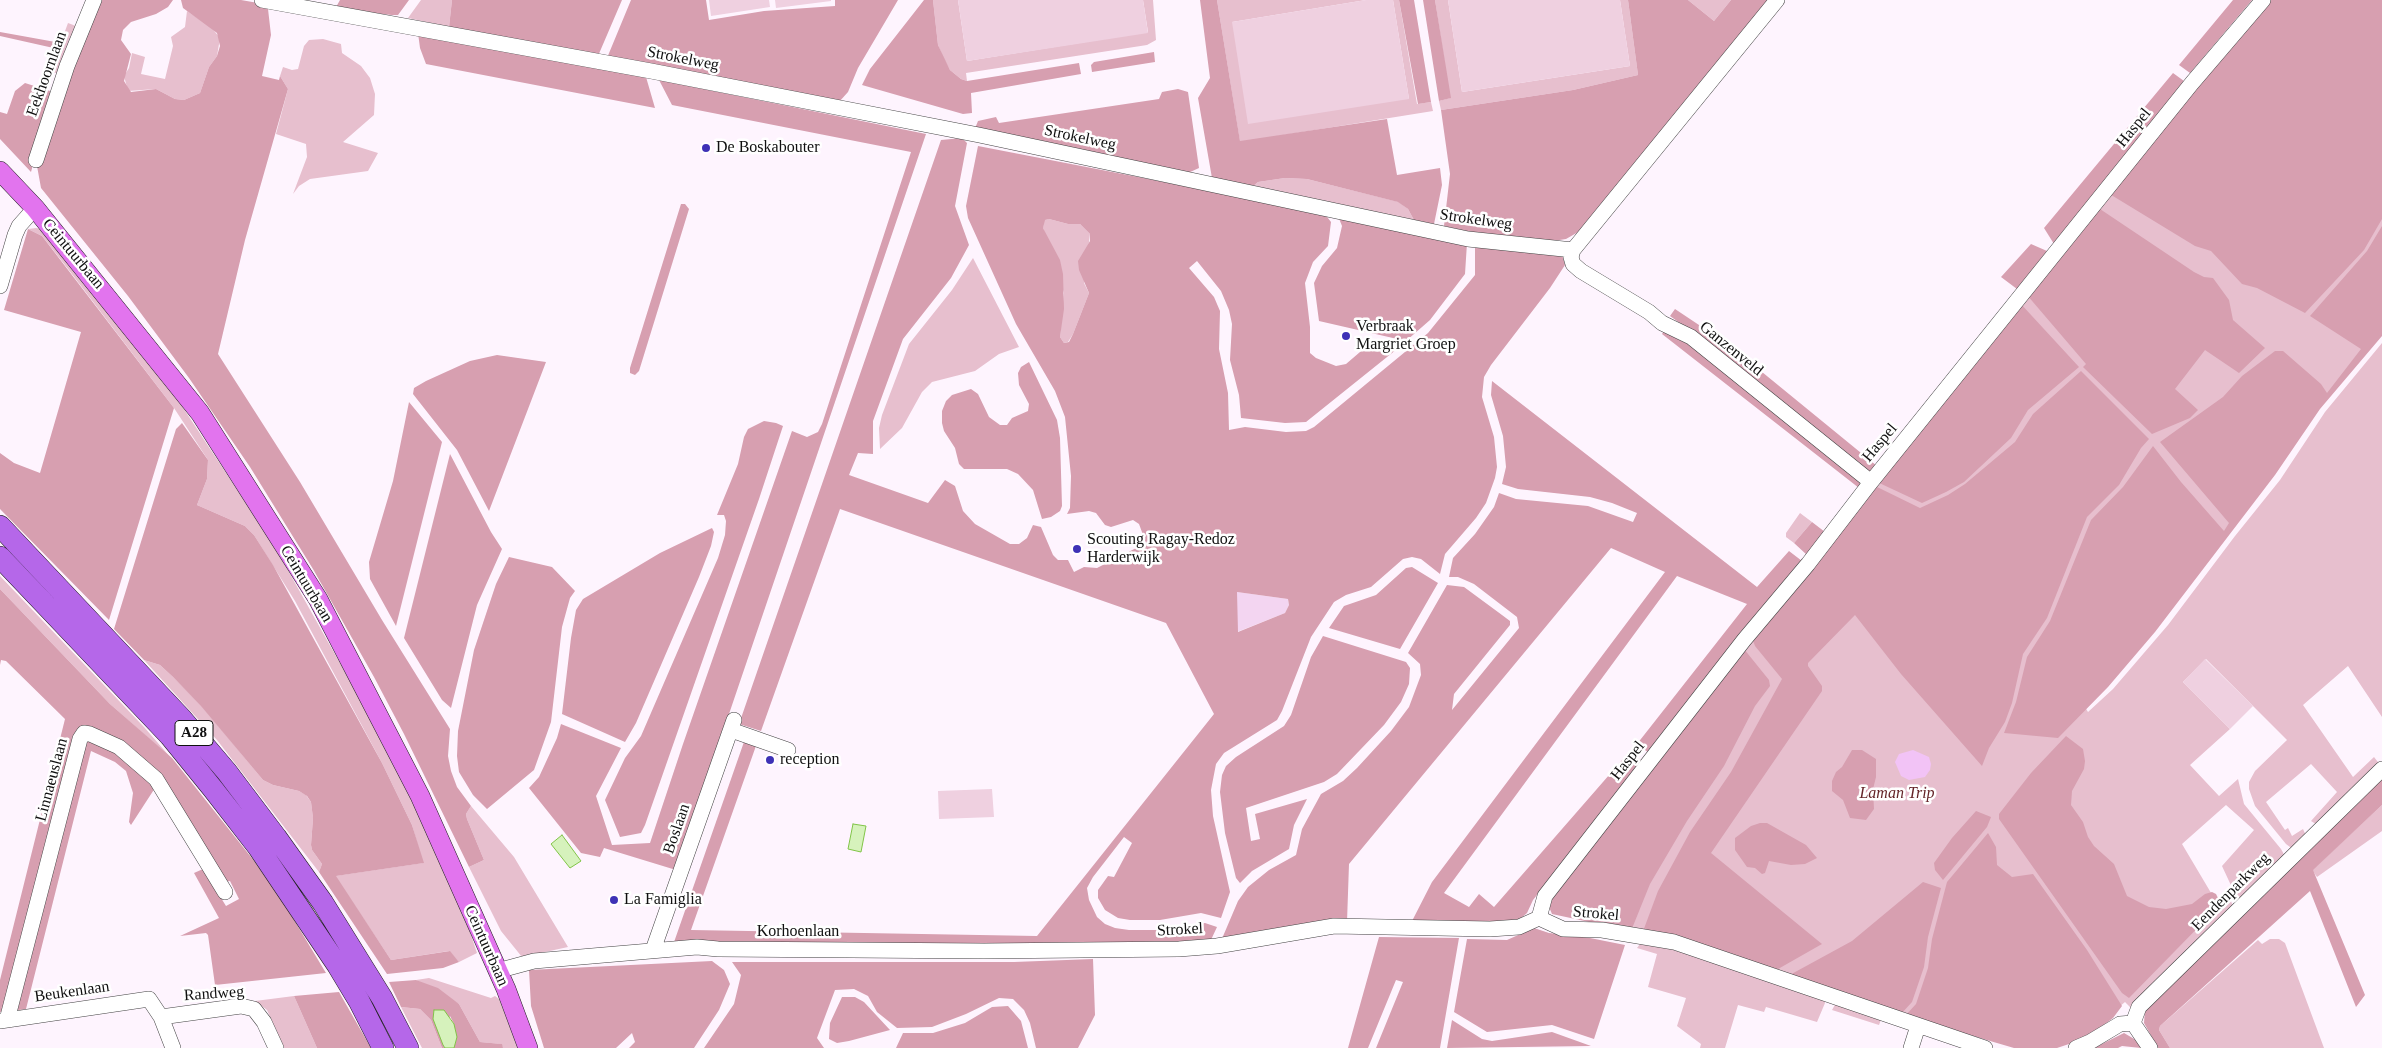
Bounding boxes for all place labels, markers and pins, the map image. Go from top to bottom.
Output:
place label: De Boskabouter [716,138,820,158]
marker: De Boskabouter [700,142,712,154]
place label: Verbraak Margriet Groep [1356,317,1456,355]
marker: Verbraak Margriet Groep [1340,330,1352,342]
place label: Scouting Ragay-Redoz Harderwijk [1087,530,1235,568]
marker: Scouting Ragay-Redoz Harderwijk [1071,543,1083,555]
place label: reception [780,750,840,770]
marker: reception [764,754,776,766]
place label: La Famiglia [624,890,702,910]
marker: La Famiglia [608,894,620,906]

